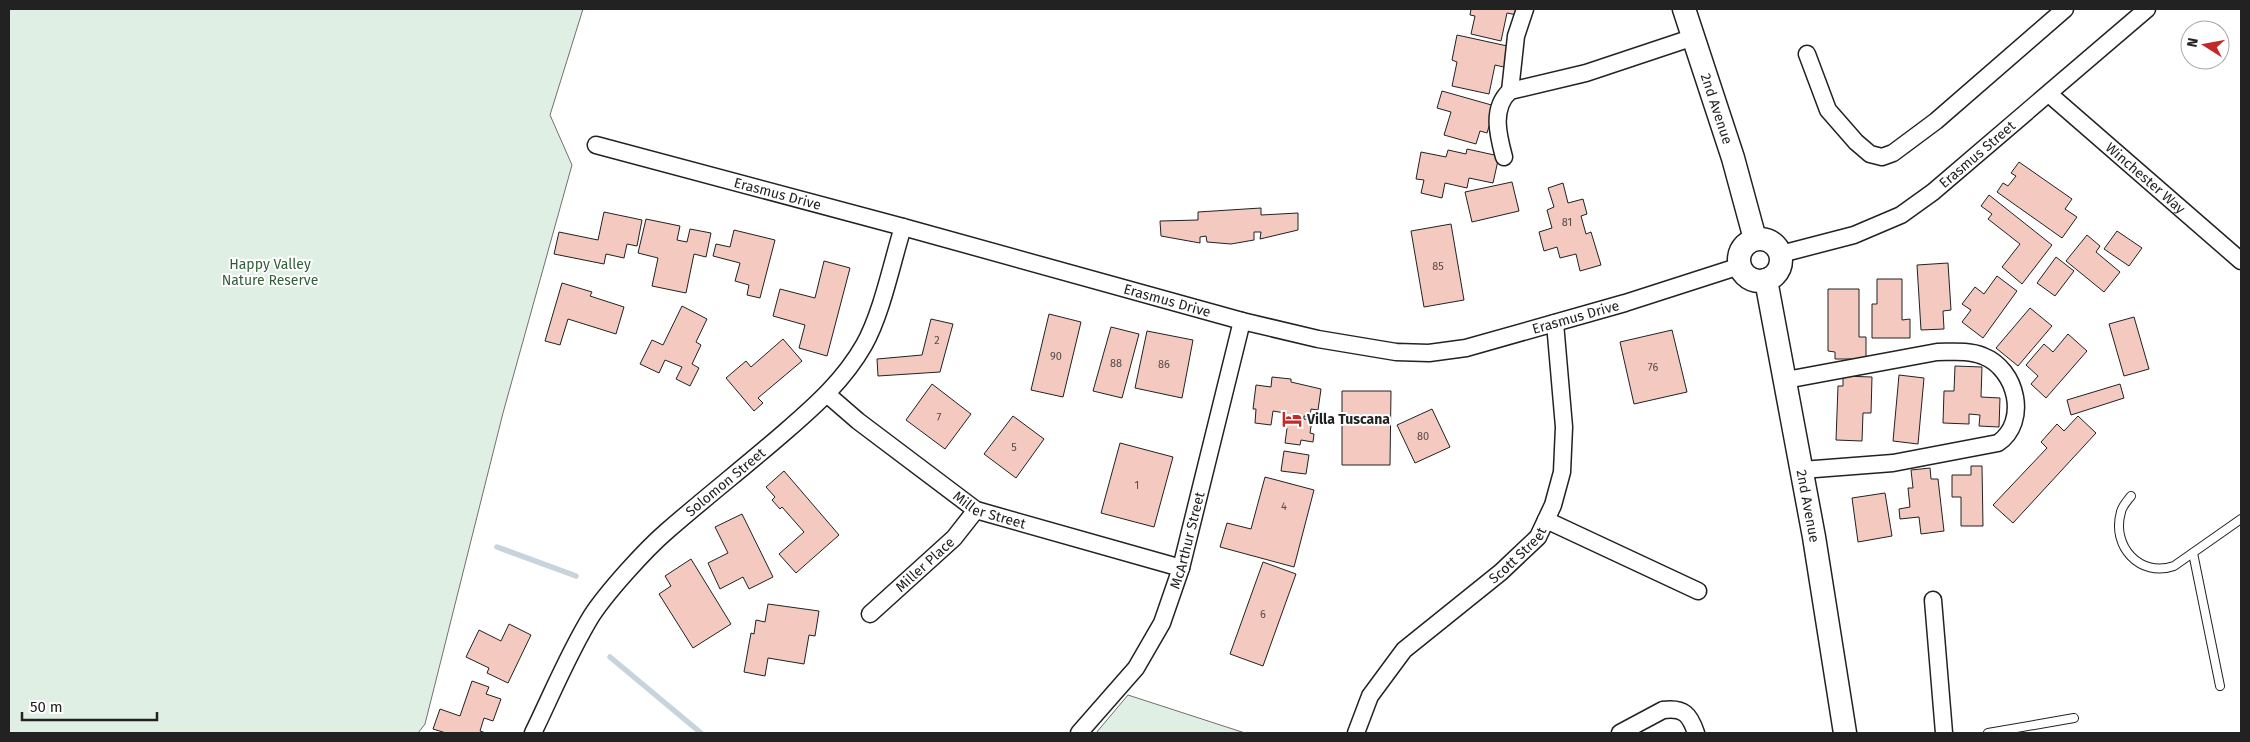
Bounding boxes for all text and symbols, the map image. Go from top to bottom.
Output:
north arrow [2180,20,2230,70]
text: N [2183,36,2202,49]
street label: 2nd Avenue [1697,71,1736,147]
street label: Erasmus Street [1936,117,2020,192]
street label: Winchester Way [2102,139,2189,218]
street label: Erasmus Drive [732,174,823,214]
house number: 81 [1562,216,1572,229]
park label: Happy Valley Nature Reserve [222,256,318,289]
house number: 85 [1432,260,1444,273]
street label: Erasmus Drive [1122,281,1213,321]
street label: Erasmus Drive [1530,297,1621,338]
house number: 2 [934,334,940,347]
house number: 90 [1050,350,1062,363]
house number: 88 [1110,357,1122,370]
house number: 86 [1158,358,1170,371]
house number: 76 [1648,361,1658,374]
hotel icon: Villa Tuscana [1281,408,1303,430]
house number: 7 [937,411,942,424]
place label: Villa Tuscana [1306,411,1390,428]
house number: 80 [1417,430,1429,443]
house number: 5 [1011,441,1017,454]
street label: Solomon Street [682,444,770,520]
street label: 2nd Avenue [1793,468,1823,544]
house number: 1 [1135,479,1139,492]
street label: Miller Street [949,488,1029,533]
street label: McArthur Street [1166,489,1209,591]
house number: 4 [1281,500,1287,513]
street label: Scott Street [1486,524,1551,587]
street label: Miller Place [892,534,958,596]
house number: 6 [1260,608,1266,621]
scale bar [22,690,158,722]
text: 50 m [30,698,63,716]

